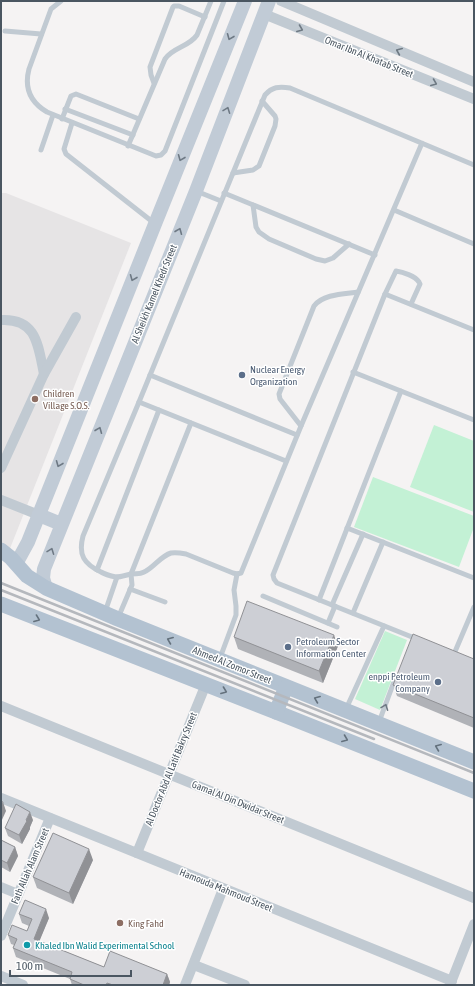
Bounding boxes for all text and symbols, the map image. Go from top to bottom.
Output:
one-way arrow [297,24,304,32]
one-way arrow [227,34,235,41]
street label: Omar Ibn Al Khatab Street [323,34,415,80]
one-way arrow [396,47,403,55]
one-way arrow [429,78,437,86]
one-way arrow [222,107,230,114]
one-way arrow [178,154,186,161]
one-way arrow [175,228,183,235]
street label: Al Sheikh Kamel Khedr Street [129,243,179,345]
one-way arrow [130,274,138,282]
place label: Nuclear Energy Organization [250,364,305,387]
marker: Nuclear Energy Organization [237,370,247,380]
place label: Children Village S.O.S. [43,388,90,411]
marker: Children Village S.O.S. [30,394,40,404]
one-way arrow [95,426,103,433]
one-way arrow [56,460,64,468]
one-way arrow [47,547,55,554]
one-way arrow [34,614,41,622]
place label: Petroleum Sector Information Center [296,636,367,659]
one-way arrow [167,637,174,645]
marker: Petroleum Sector Information Center [283,642,293,652]
street label: Ahmed Al Zomor Street [191,644,273,686]
place label: enppi Petroleum Company [368,671,430,694]
marker: enppi Petroleum Company [433,677,443,687]
one-way arrow [220,687,227,695]
one-way arrow [314,696,321,704]
one-way arrow [380,704,388,711]
street label: Al Doctor Abd Al Latif Bakry Street [143,711,199,827]
one-way arrow [341,735,348,743]
one-way arrow [434,744,441,752]
street label: Gamal Al Din Dwidar Street [190,778,286,826]
street label: Fath Allah Alam Street [9,826,51,906]
street label: Hamouda Mahmoud Street [178,866,274,914]
marker: King Fahd [115,918,125,928]
place label: King Fahd [128,918,164,929]
marker: Khaled Ibn Walid Experimental School [22,940,32,950]
place label: Khaled Ibn Walid Experimental School [35,940,175,951]
scale bar [10,952,131,978]
text: 100 m [16,959,43,973]

